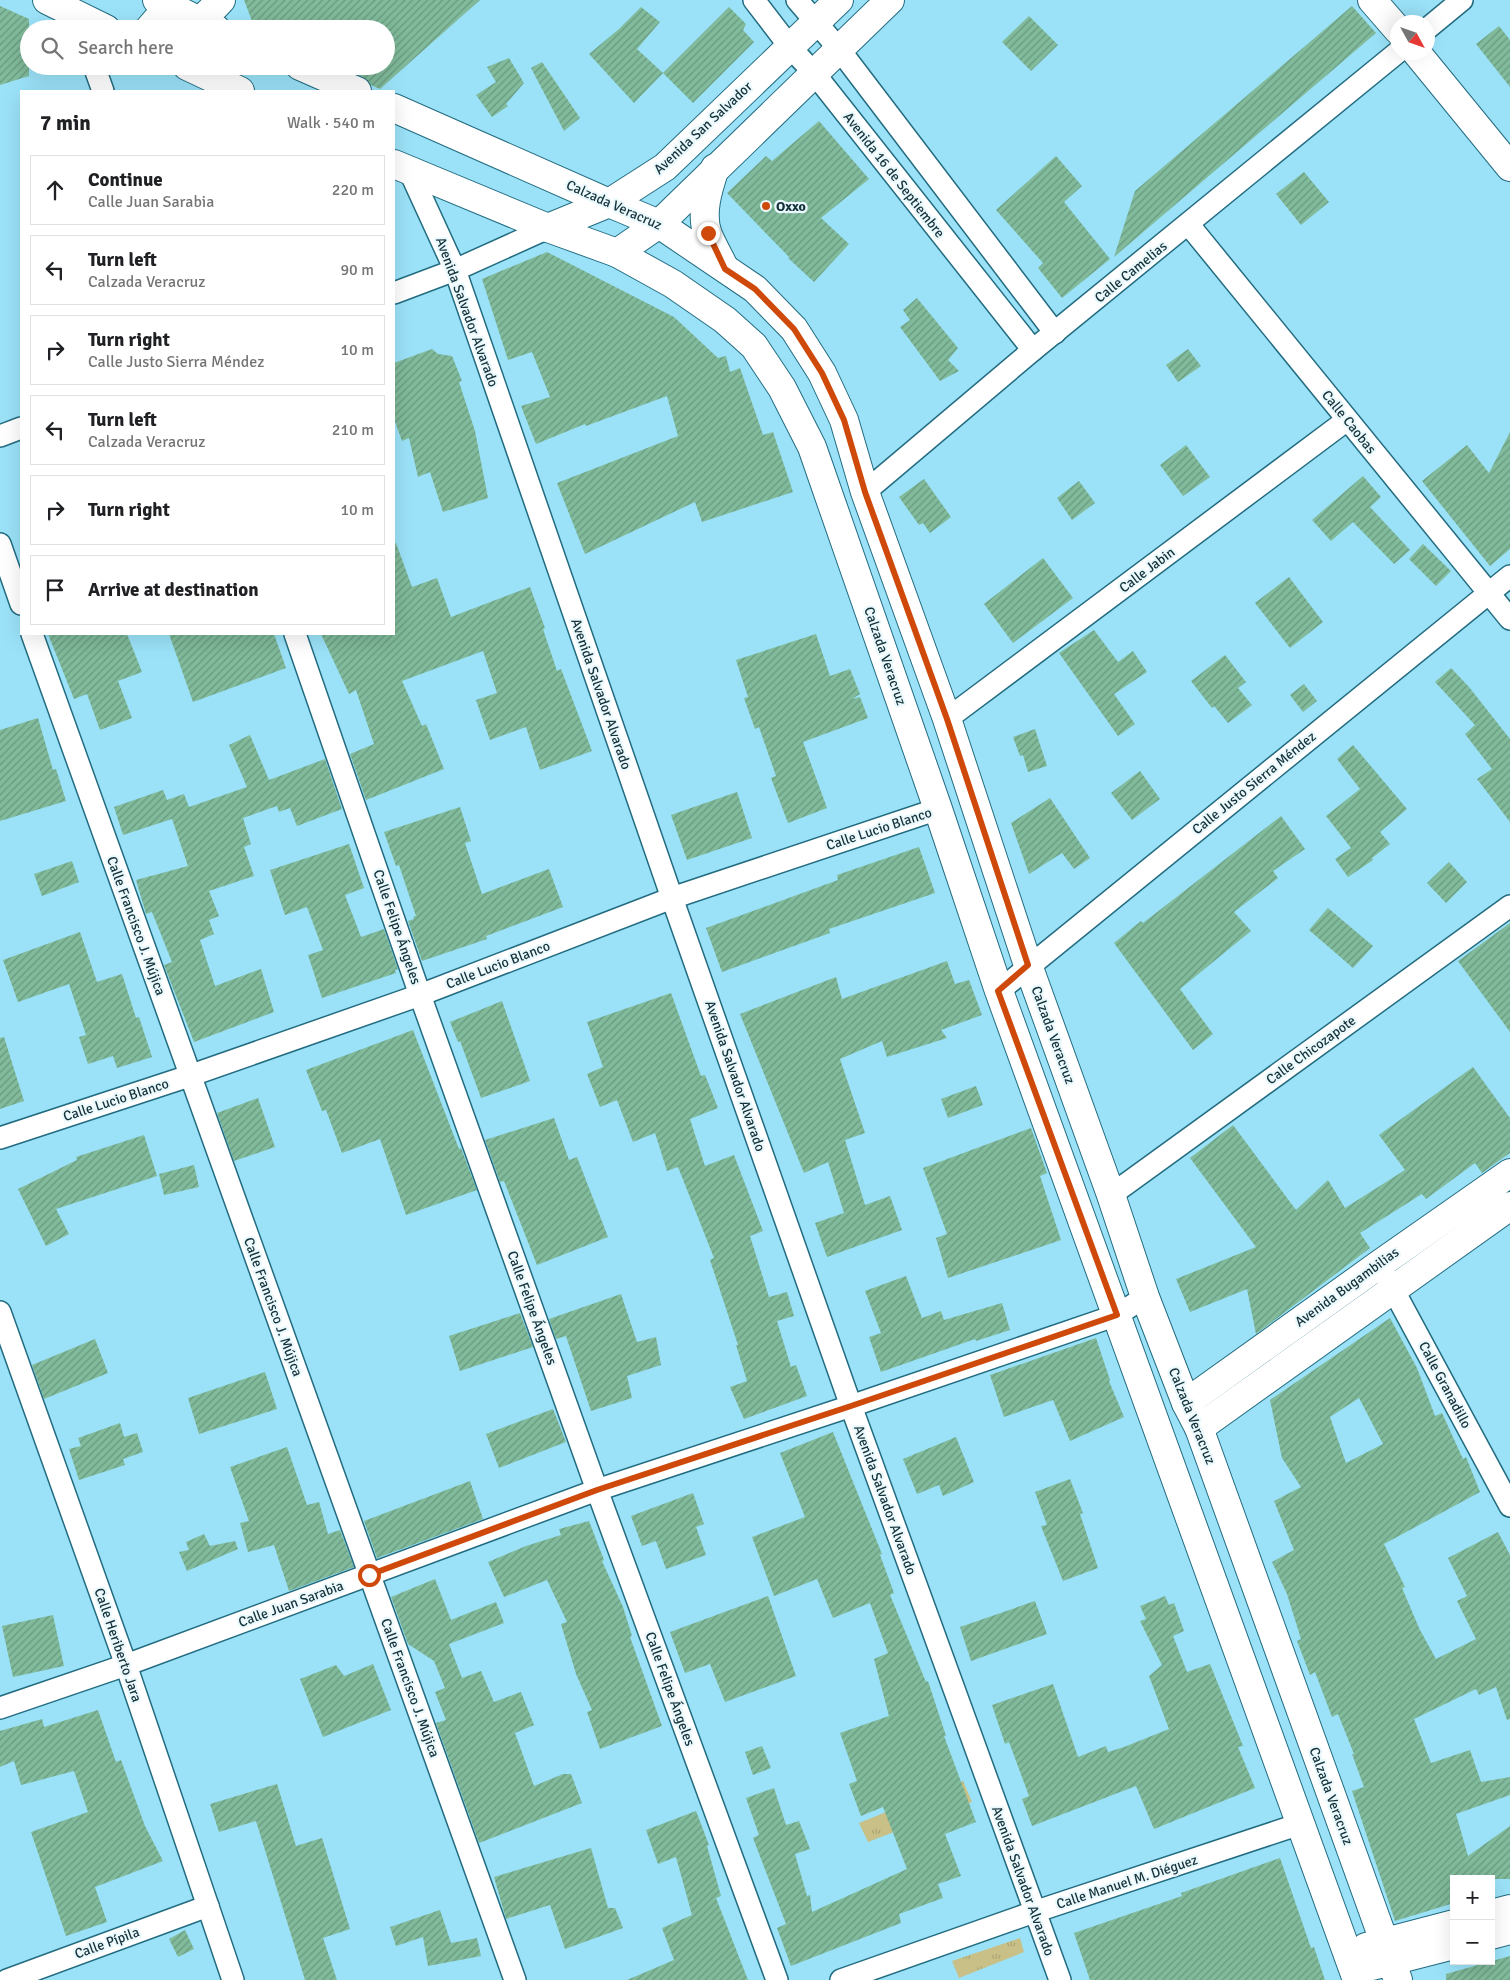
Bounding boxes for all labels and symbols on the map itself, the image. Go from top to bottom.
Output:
north arrow [1390,15,1435,60]
street label: Avenida San Salvador [650,77,756,178]
street label: Avenida 16 de Septiembre [840,109,948,241]
street label: Calzada Veracruz [564,176,664,234]
place label: Oxxo [776,198,806,215]
marker: Oxxo [760,200,772,212]
route end [697,222,720,245]
street label: Avenida Salvador Alvarado [432,235,502,389]
street label: Calle Camelias [1091,238,1171,306]
street label: Calle Caobas [1318,387,1380,457]
street label: Calle Jabin [1116,544,1178,596]
street label: Calzada Veracruz [860,605,910,707]
street label: Avenida Salvador Alvarado [567,616,635,772]
street label: Calle Justo Sierra Méndez [1189,728,1319,838]
street label: Calle Lucio Blanco [824,804,934,854]
street label: Calle Francisco J. Mújica [103,854,169,998]
street label: Calle Felipe Ángeles [369,867,425,987]
street label: Calle Lucio Blanco [444,937,552,993]
street label: Calzada Veracruz [1027,984,1079,1086]
street label: Avenida Salvador Alvarado [701,998,769,1154]
street label: Calle Chicozapote [1263,1012,1359,1088]
street label: Calle Lucio Blanco [61,1075,171,1125]
street label: Calle Francisco J. Mújica [240,1235,306,1379]
street label: Avenida Bugambilias [1292,1244,1402,1330]
street label: Calle Felipe Ángeles [503,1249,561,1367]
street label: Calle Granadillo [1415,1339,1475,1431]
street label: Calzada Veracruz [1165,1365,1219,1467]
street label: Avenida Salvador Alvarado [850,1423,920,1577]
route start [358,1564,381,1587]
street label: Calle Juan Sarabia [236,1577,346,1631]
street label: Calle Heriberto Jara [91,1586,145,1704]
street label: Calle Francisco J. Mújica [377,1616,443,1760]
street label: Calle Felipe Ángeles [641,1630,699,1748]
street label: Calzada Veracruz [1305,1745,1357,1847]
street label: Avenida Salvador Alvarado [988,1804,1058,1958]
street label: Calle Manuel M. Diéguez [1054,1851,1200,1913]
street label: Calle Pípila [72,1923,142,1963]

